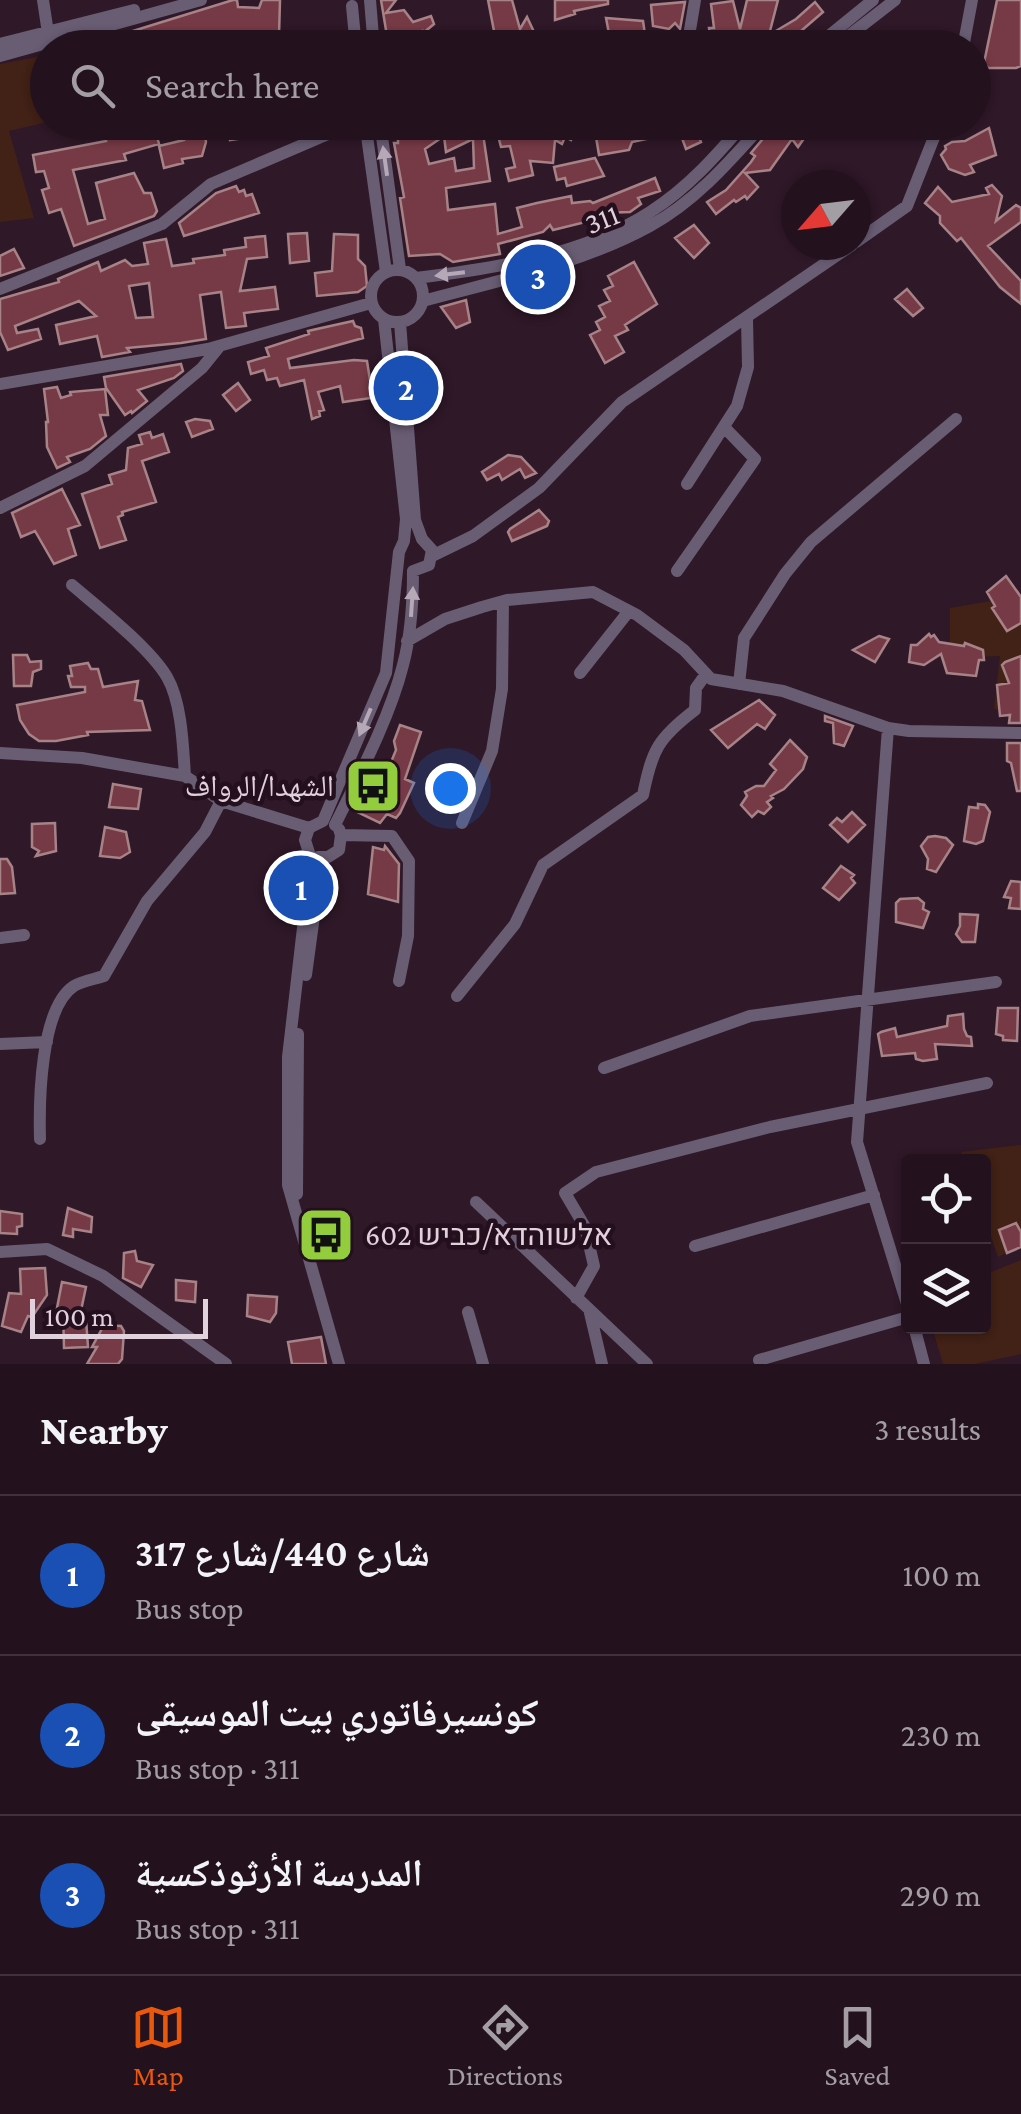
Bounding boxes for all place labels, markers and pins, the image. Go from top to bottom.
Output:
pin: 3 [506,240,570,314]
pin: 2 [374,350,438,426]
bus stop icon: الشهدا/الرواف [343,756,403,816]
place label: الشهدا/الرواف [185,769,334,803]
pin: 1 [268,850,334,926]
bus stop icon: אלשוהדא/כביש 602 [296,1205,356,1265]
place label: אלשוהדא/כביש 602 [365,1218,613,1251]

